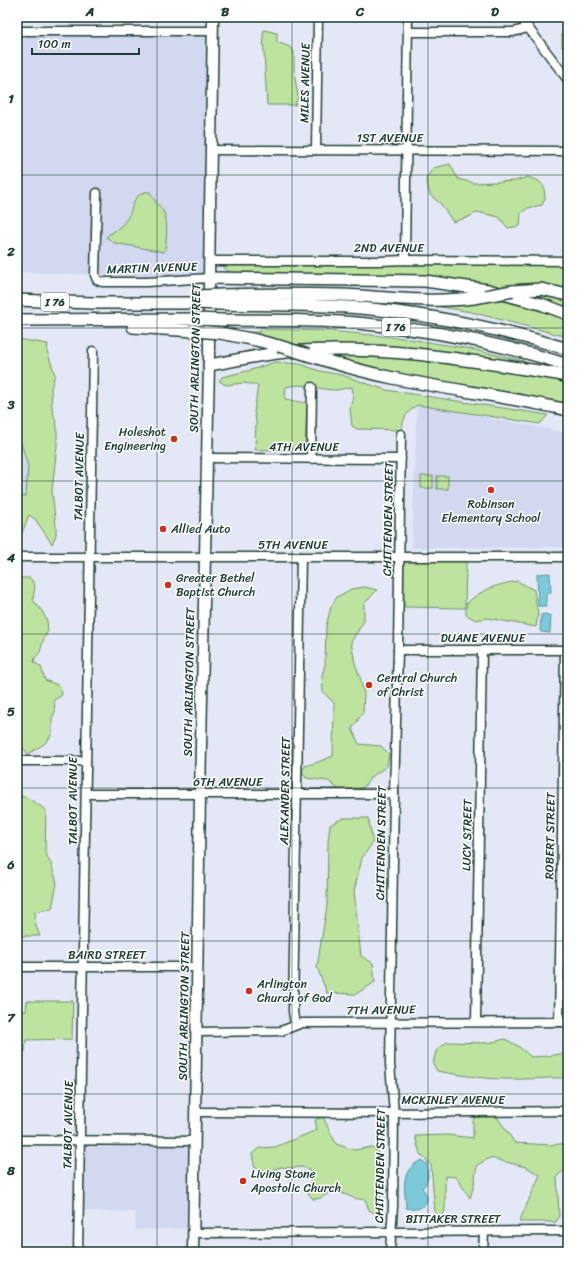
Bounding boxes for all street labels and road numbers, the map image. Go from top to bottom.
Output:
street label: MILES AVENUE [293,41,317,123]
street label: 1ST AVENUE [357,127,425,149]
street label: 2ND AVENUE [354,237,425,259]
street label: MARTIN AVENUE [106,255,199,281]
street label: SOUTH ARLINGTON STREET [183,282,207,433]
road number: I 76 [41,293,69,311]
road number: I 76 [382,318,410,336]
street label: TALBOT AVENUE [67,431,91,521]
street label: 4TH AVENUE [269,436,340,458]
street label: CHITTENDEN STREET [376,461,400,576]
street label: 5TH AVENUE [258,534,329,556]
street label: SOUTH ARLINGTON STREET [177,606,201,757]
street label: DUANE AVENUE [441,627,527,649]
street label: ALEXANDER STREET [273,736,297,846]
street label: TALBOT AVENUE [62,755,84,845]
street label: 6TH AVENUE [193,771,264,793]
street label: CHITTENDEN STREET [369,785,393,900]
street label: ROBERT STREET [538,792,562,880]
street label: LUCY STREET [455,798,479,871]
street label: SOUTH ARLINGTON STREET [172,930,196,1081]
street label: BAIRD STREET [68,944,147,966]
street label: 7TH AVENUE [346,998,417,1022]
street label: TALBOT AVENUE [56,1079,80,1169]
street label: MCKINLEY AVENUE [401,1089,506,1111]
street label: CHITTENDEN STREET [368,1108,392,1223]
street label: BITTAKER STREET [405,1208,502,1230]

